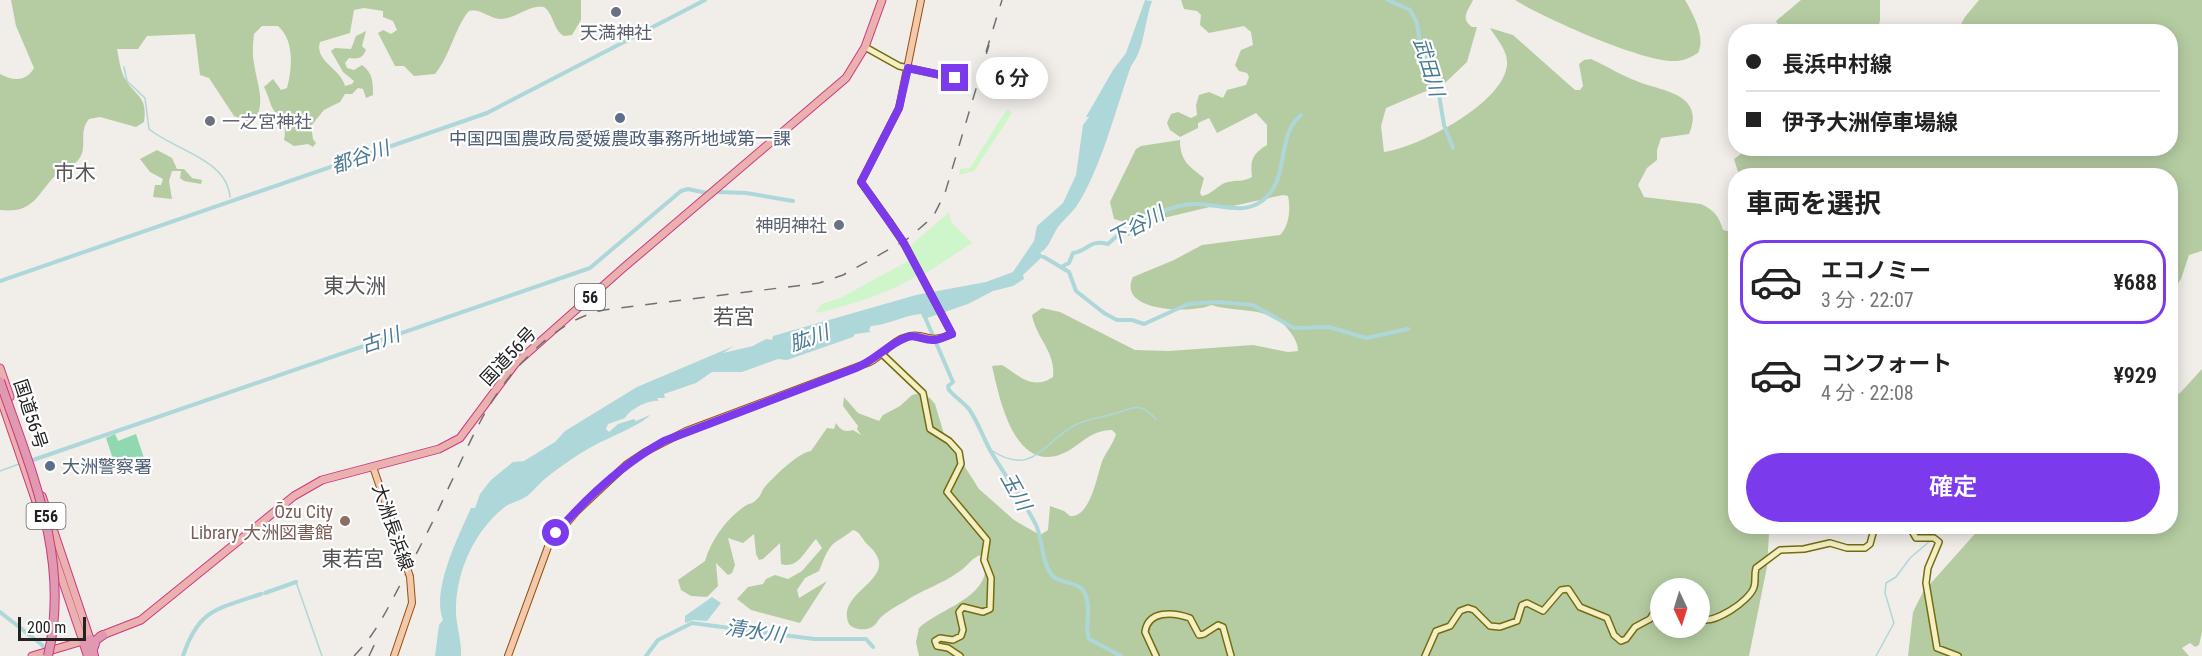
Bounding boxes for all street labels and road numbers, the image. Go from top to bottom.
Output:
road number: 56 [575,284,605,310]
street label: 国道56号 [476,323,540,389]
street label: 国道56号 [10,377,52,451]
street label: 大洲長浜線 [368,481,418,573]
road number: E56 [26,503,66,529]

